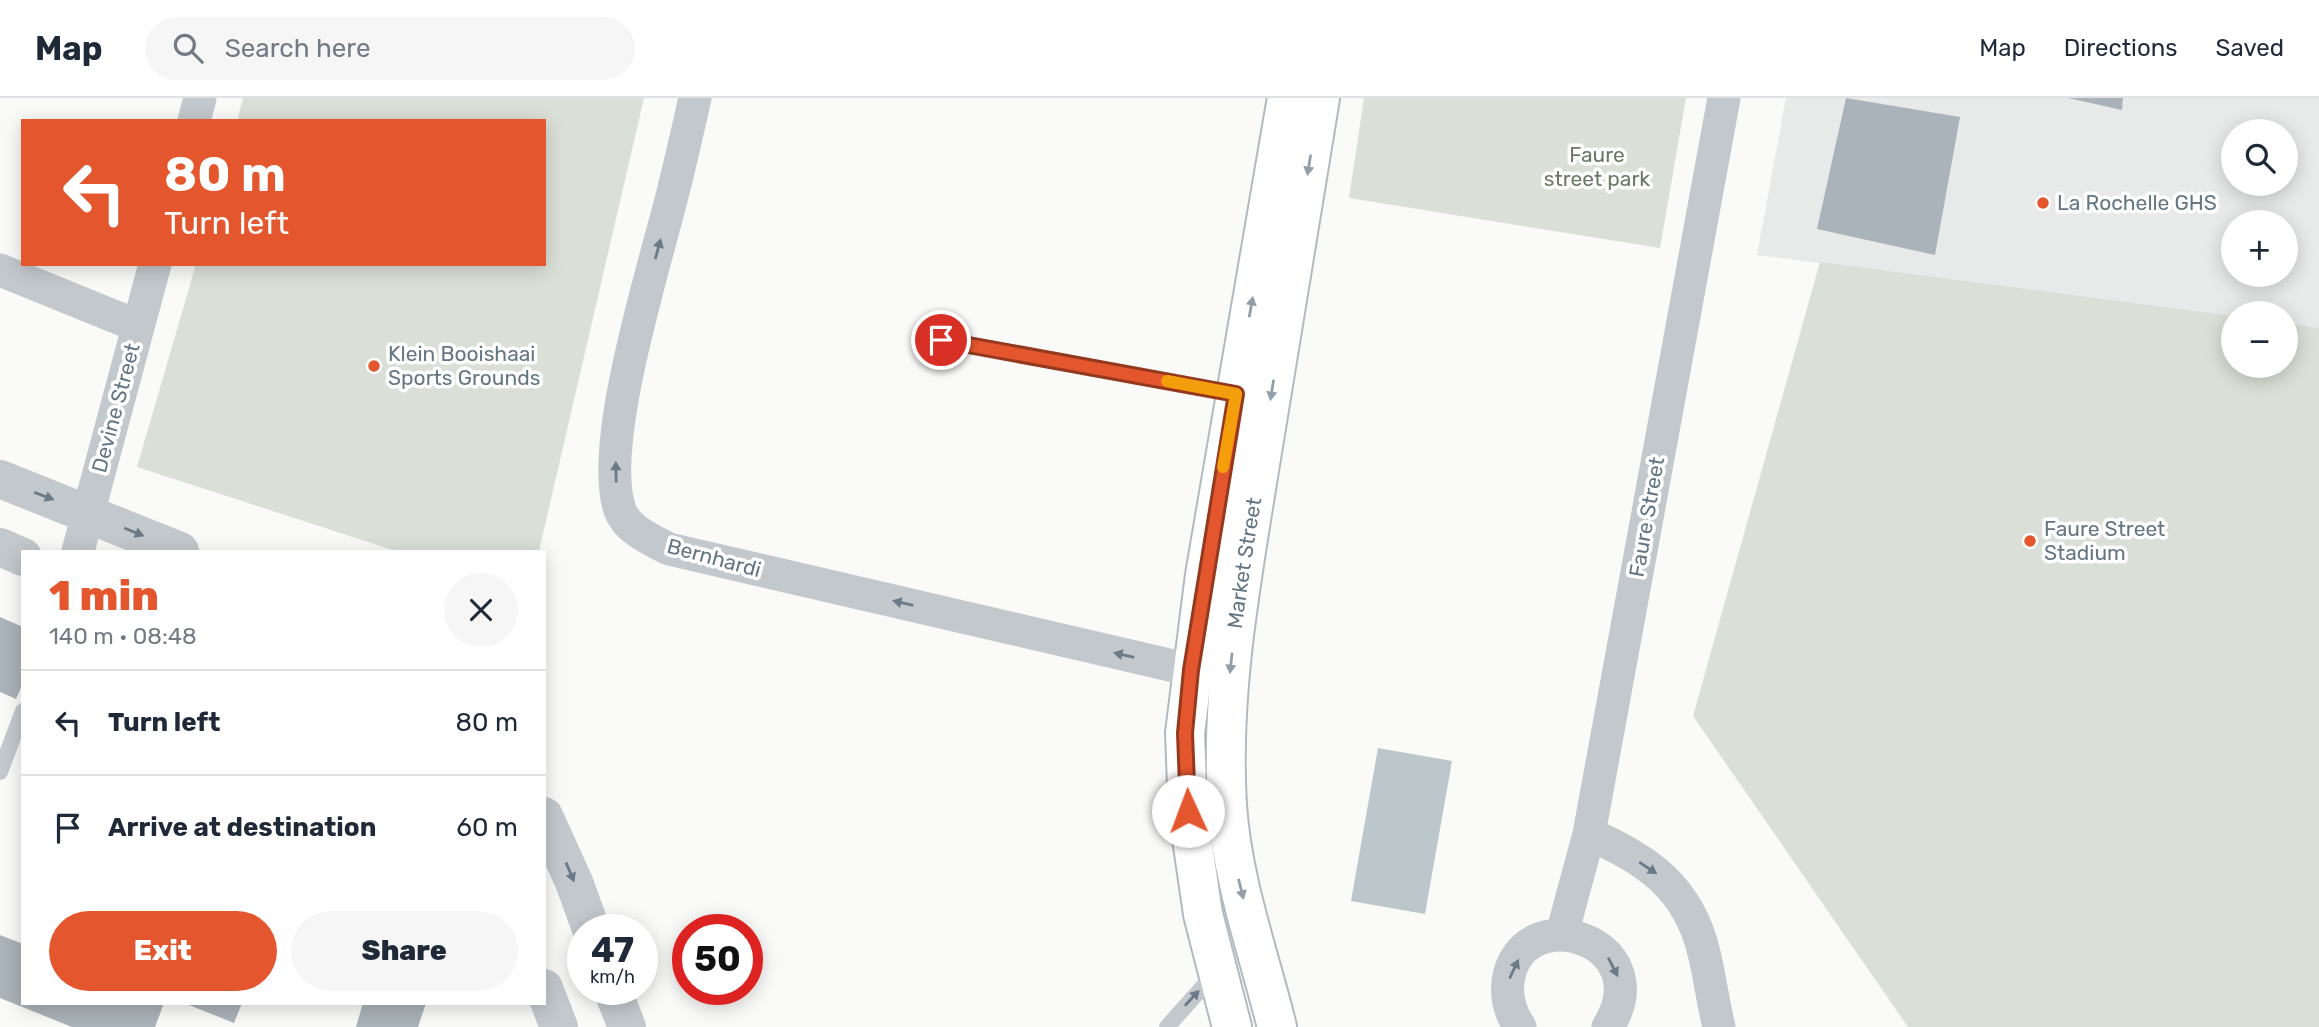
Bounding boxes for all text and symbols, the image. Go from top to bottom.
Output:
search box [145,17,635,80]
text: Map [35,29,103,68]
icon: search [169,29,207,67]
text: Search here [225,33,370,64]
text: Map [1979,34,2026,62]
text: Directions [2064,34,2177,62]
text: Saved [2215,34,2284,62]
map controls [2221,119,2298,378]
button: search [2221,119,2298,196]
park label: Faure street park [1544,142,1650,191]
text: 80 m [164,145,286,203]
icon: left [49,147,140,238]
one-way arrow [1303,154,1314,176]
place label: La Rochelle GHS [2057,190,2217,215]
marker: La Rochelle GHS [2035,195,2051,211]
text: Turn left [164,204,289,242]
button: + [2221,210,2298,287]
one-way arrow [653,238,664,260]
one-way arrow [1246,296,1257,318]
button: − [2221,301,2298,378]
pin [911,310,971,370]
icon: arrive [922,321,960,359]
street label: Devine Street [86,340,145,475]
place label: Klein Booishaai Sports Grounds [388,341,540,390]
marker: Klein Booishaai Sports Grounds [366,358,382,374]
one-way arrow [1266,379,1277,401]
street label: Faure Street [1624,455,1669,579]
one-way arrow [610,461,622,483]
one-way arrow [33,491,54,502]
street label: Market Street [1222,496,1266,630]
place label: Faure Street Stadium [2044,516,2165,565]
one-way arrow [124,526,144,538]
street label: Bernhardi [664,533,764,582]
marker: Faure Street Stadium [2022,533,2038,549]
text: 1 min [49,571,159,621]
button: close [444,573,518,647]
one-way arrow [892,597,914,608]
text: 140 m · 08:48 [49,622,197,650]
one-way arrow [1113,649,1135,660]
one-way arrow [1225,652,1236,674]
icon: left [49,704,87,742]
text: Turn left [108,707,220,738]
text: 80 m [455,707,518,738]
position arrow [1151,774,1225,848]
icon: arrive [49,809,87,847]
text: Arrive at destination [108,812,376,843]
text: 60 m [456,812,518,843]
one-way arrow [1639,861,1657,875]
one-way arrow [564,862,576,882]
one-way arrow [1236,878,1247,900]
button: Exit [49,911,277,991]
button: Share [291,911,518,991]
speed limit sign: 50 [672,914,763,1005]
text: 47 [591,929,634,971]
one-way arrow [1607,956,1619,977]
one-way arrow [1508,958,1520,979]
text: km/h [590,966,635,988]
one-way arrow [1183,990,1199,1007]

